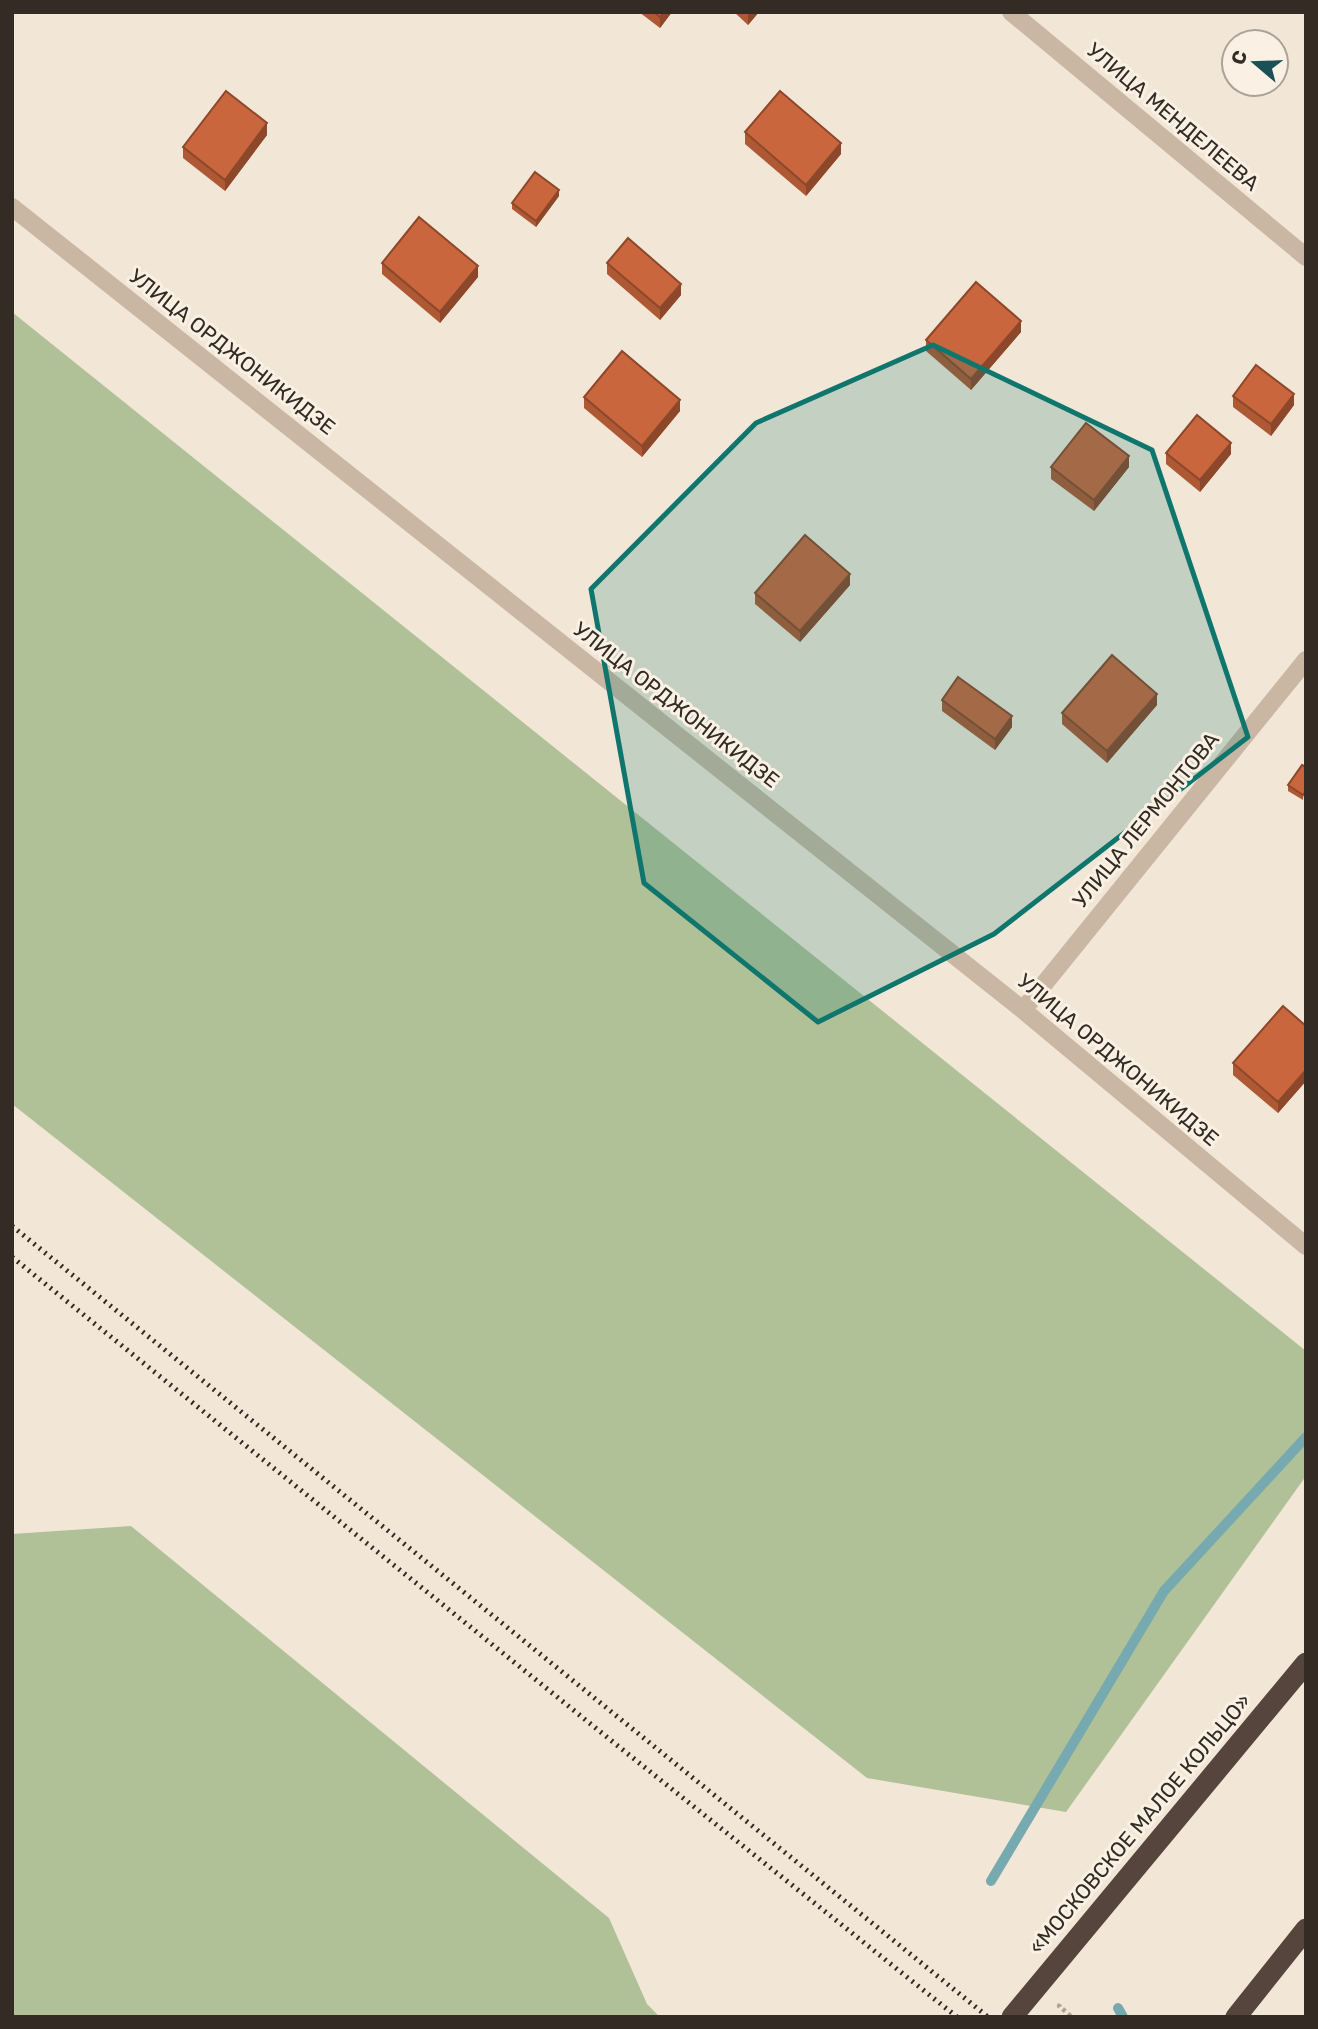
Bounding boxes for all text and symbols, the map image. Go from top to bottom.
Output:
north arrow [1220,28,1290,98]
street label: УЛИЦА МЕНДЕЛЕЕВА [1082,37,1265,196]
text: С [1226,48,1252,68]
street label: УЛИЦА ОРДЖОНИКИДЗЕ [124,263,340,440]
street label: УЛИЦА ОРДЖОНИКИДЗЕ [568,616,784,793]
street label: УЛИЦА ЛЕРМОНТОВА [1067,727,1224,912]
street label: УЛИЦА ОРДЖОНИКИДЗЕ [1013,968,1224,1151]
street label: «МОСКОВСКОЕ МАЛОЕ КОЛЬЦО» [1023,1689,1256,1959]

